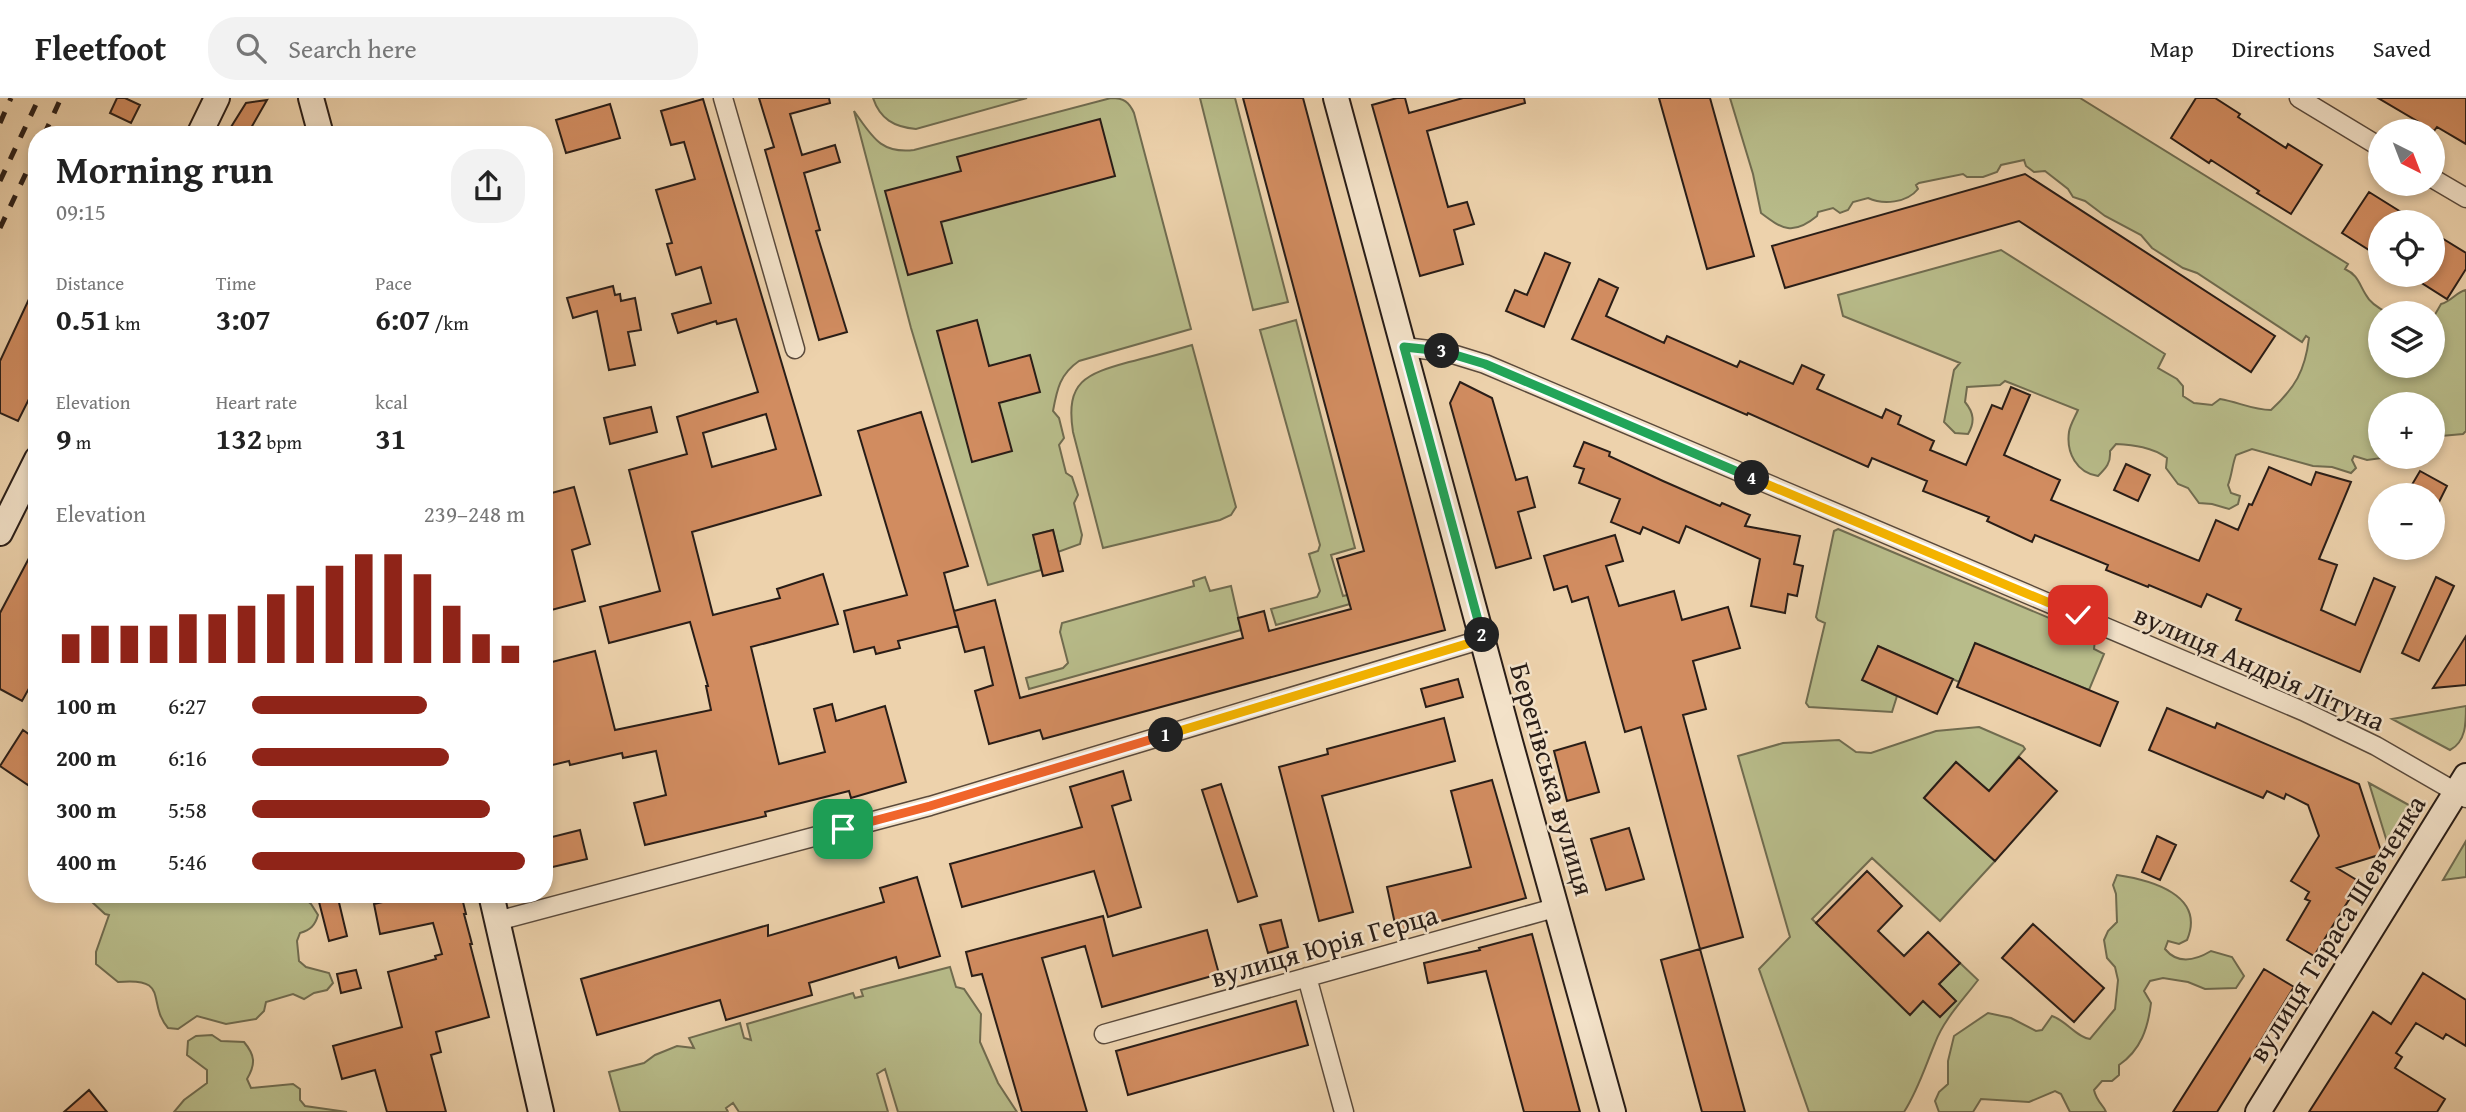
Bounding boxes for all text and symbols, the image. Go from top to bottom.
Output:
search box [208,17,698,80]
text: Fleetfoot [35,24,166,72]
icon: search [232,29,270,67]
text: Search here [288,29,417,68]
text: Map [2150,31,2194,66]
text: Directions [2232,31,2335,66]
text: Saved [2373,31,2431,66]
north arrow [2368,119,2445,196]
map controls [2368,119,2445,560]
text: Morning run [56,141,273,197]
button: share [451,149,525,223]
text: 09:15 [56,195,106,228]
button: locate [2368,210,2445,287]
text: Distance [56,269,124,297]
text: Time [216,269,256,297]
text: Pace [375,269,412,297]
text: 0.51 [56,297,111,341]
text: 3:07 [216,297,271,341]
text: 6:07 [375,297,430,341]
button: layers [2368,301,2445,378]
text: km [111,309,140,337]
text: /km [430,309,469,337]
pin: 3 [1424,334,1460,368]
text: 3 [1437,336,1446,364]
text: Elevation [56,388,130,416]
text: Heart rate [216,388,297,416]
text: kcal [375,388,408,416]
button: + [2368,392,2445,469]
text: 9 [56,416,72,460]
text: 132 [216,416,262,460]
text: 31 [375,416,406,460]
text: m [72,428,91,456]
text: bpm [262,428,302,456]
pin: 4 [1734,460,1770,496]
text: 4 [1747,463,1756,491]
button: − [2368,483,2445,560]
text: Elevation [56,497,146,530]
text: 239–248 m [424,497,525,530]
pin [2048,585,2108,645]
street label: вулиця Андрія Літуна [2128,593,2393,741]
icon: check [2059,596,2097,634]
pin: 2 [1464,618,1500,652]
text: 2 [1477,620,1486,648]
street label: Берегівська вулиця [1500,658,1606,900]
text: 100 m [56,689,117,722]
text: 6:27 [168,689,207,722]
pin: 1 [1148,718,1184,752]
text: 1 [1161,720,1170,748]
text: 200 m [56,741,117,774]
text: 6:16 [168,741,207,774]
street label: вулиця Тараса Шевченка [2237,786,2435,1070]
text: 300 m [56,793,117,826]
text: 5:58 [168,793,207,826]
pin [813,799,873,859]
icon: arrive [824,810,862,848]
text: 400 m [56,845,117,878]
text: 5:46 [168,845,207,878]
street label: вулиця Юрія Герца [1206,893,1443,997]

